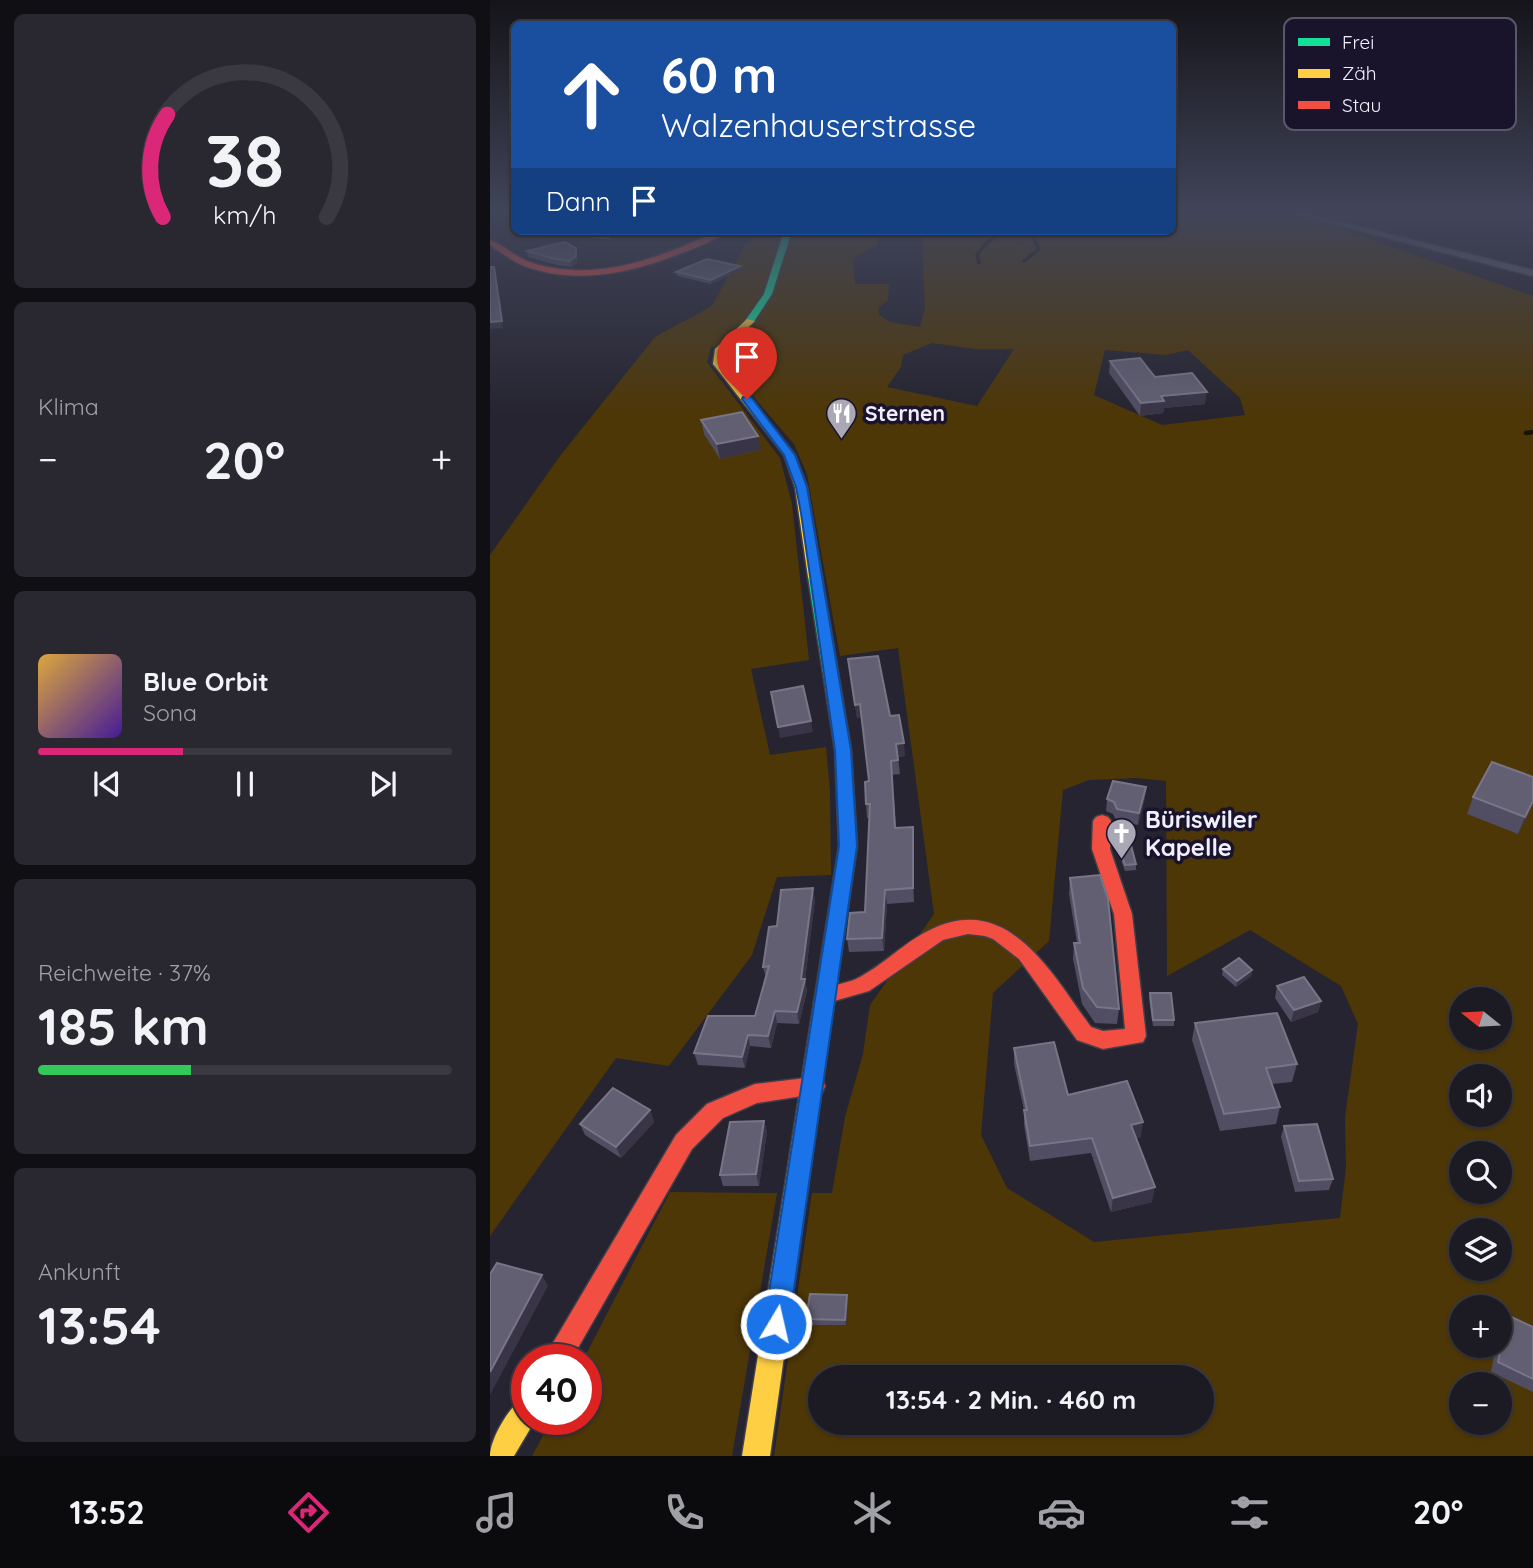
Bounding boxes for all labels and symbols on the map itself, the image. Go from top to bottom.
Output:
legend [1284,18,1516,130]
text: Frei [1342,30,1374,54]
text: Zäh [1342,61,1377,85]
text: Stau [1342,93,1381,117]
pin [717,327,777,399]
restaurant icon: Sternen [825,396,859,440]
place label: Sternen [865,400,945,426]
place label: Büriswiler Kapelle [1145,804,1257,862]
church icon: Büriswiler Kapelle [1105,816,1139,860]
north arrow [1449,987,1512,1050]
position arrow [739,1287,813,1361]
speed limit sign: 40 [511,1344,602,1435]

